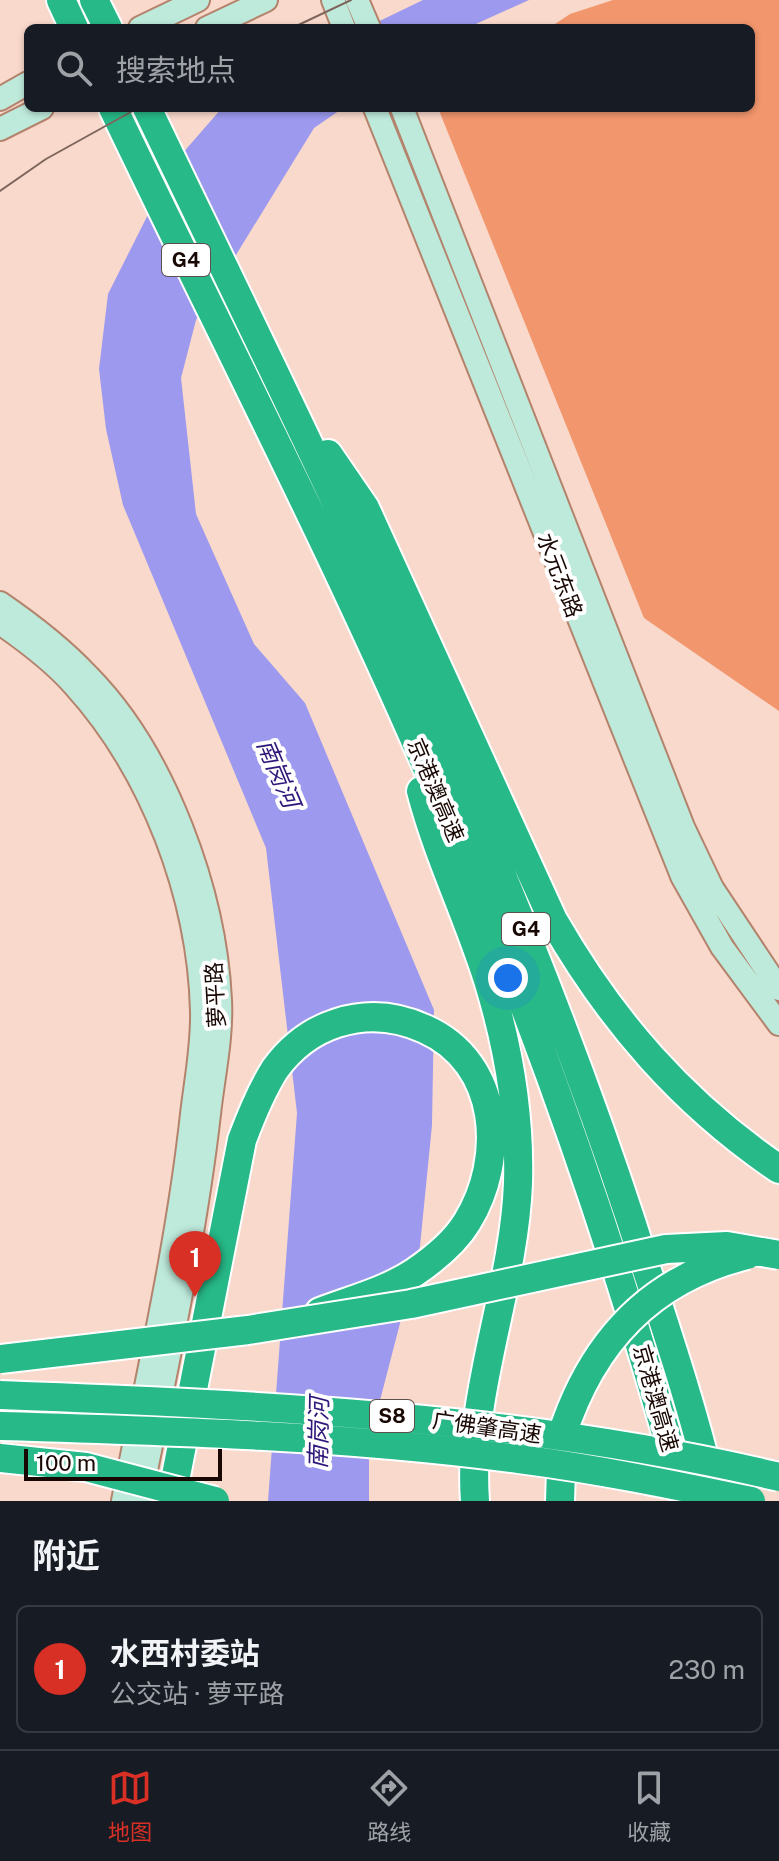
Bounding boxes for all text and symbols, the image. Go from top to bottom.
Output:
search box [24,24,755,112]
icon: search [52,46,96,90]
text: 搜索地点 [116,52,236,88]
road number: G4 [162,244,210,276]
street label: 水元东路 [532,529,588,621]
water label: 南岗河 [252,734,308,815]
street label: 京港澳高速 [403,734,469,846]
road number: G4 [502,913,550,945]
your location [488,958,528,998]
street label: 萝平路 [200,961,230,1029]
pin: 1 [169,1231,221,1297]
street label: 京港澳高速 [628,1342,684,1454]
water label: 南岗河 [303,1393,333,1469]
road number: S8 [370,1400,414,1432]
street label: 广佛肇高速 [431,1406,543,1448]
scale bar [24,1445,222,1481]
text: 100 m [36,1450,96,1476]
text: 附近 [32,1536,100,1576]
text: 水西村委站 [110,1635,260,1671]
text: 1 [54,1654,66,1685]
text: 230 m [669,1654,745,1685]
text: 公交站 · 萝平路 [110,1678,284,1709]
tab: 地图 [108,1766,152,1846]
tab: 路线 [367,1766,411,1846]
tab: 收藏 [627,1766,671,1846]

